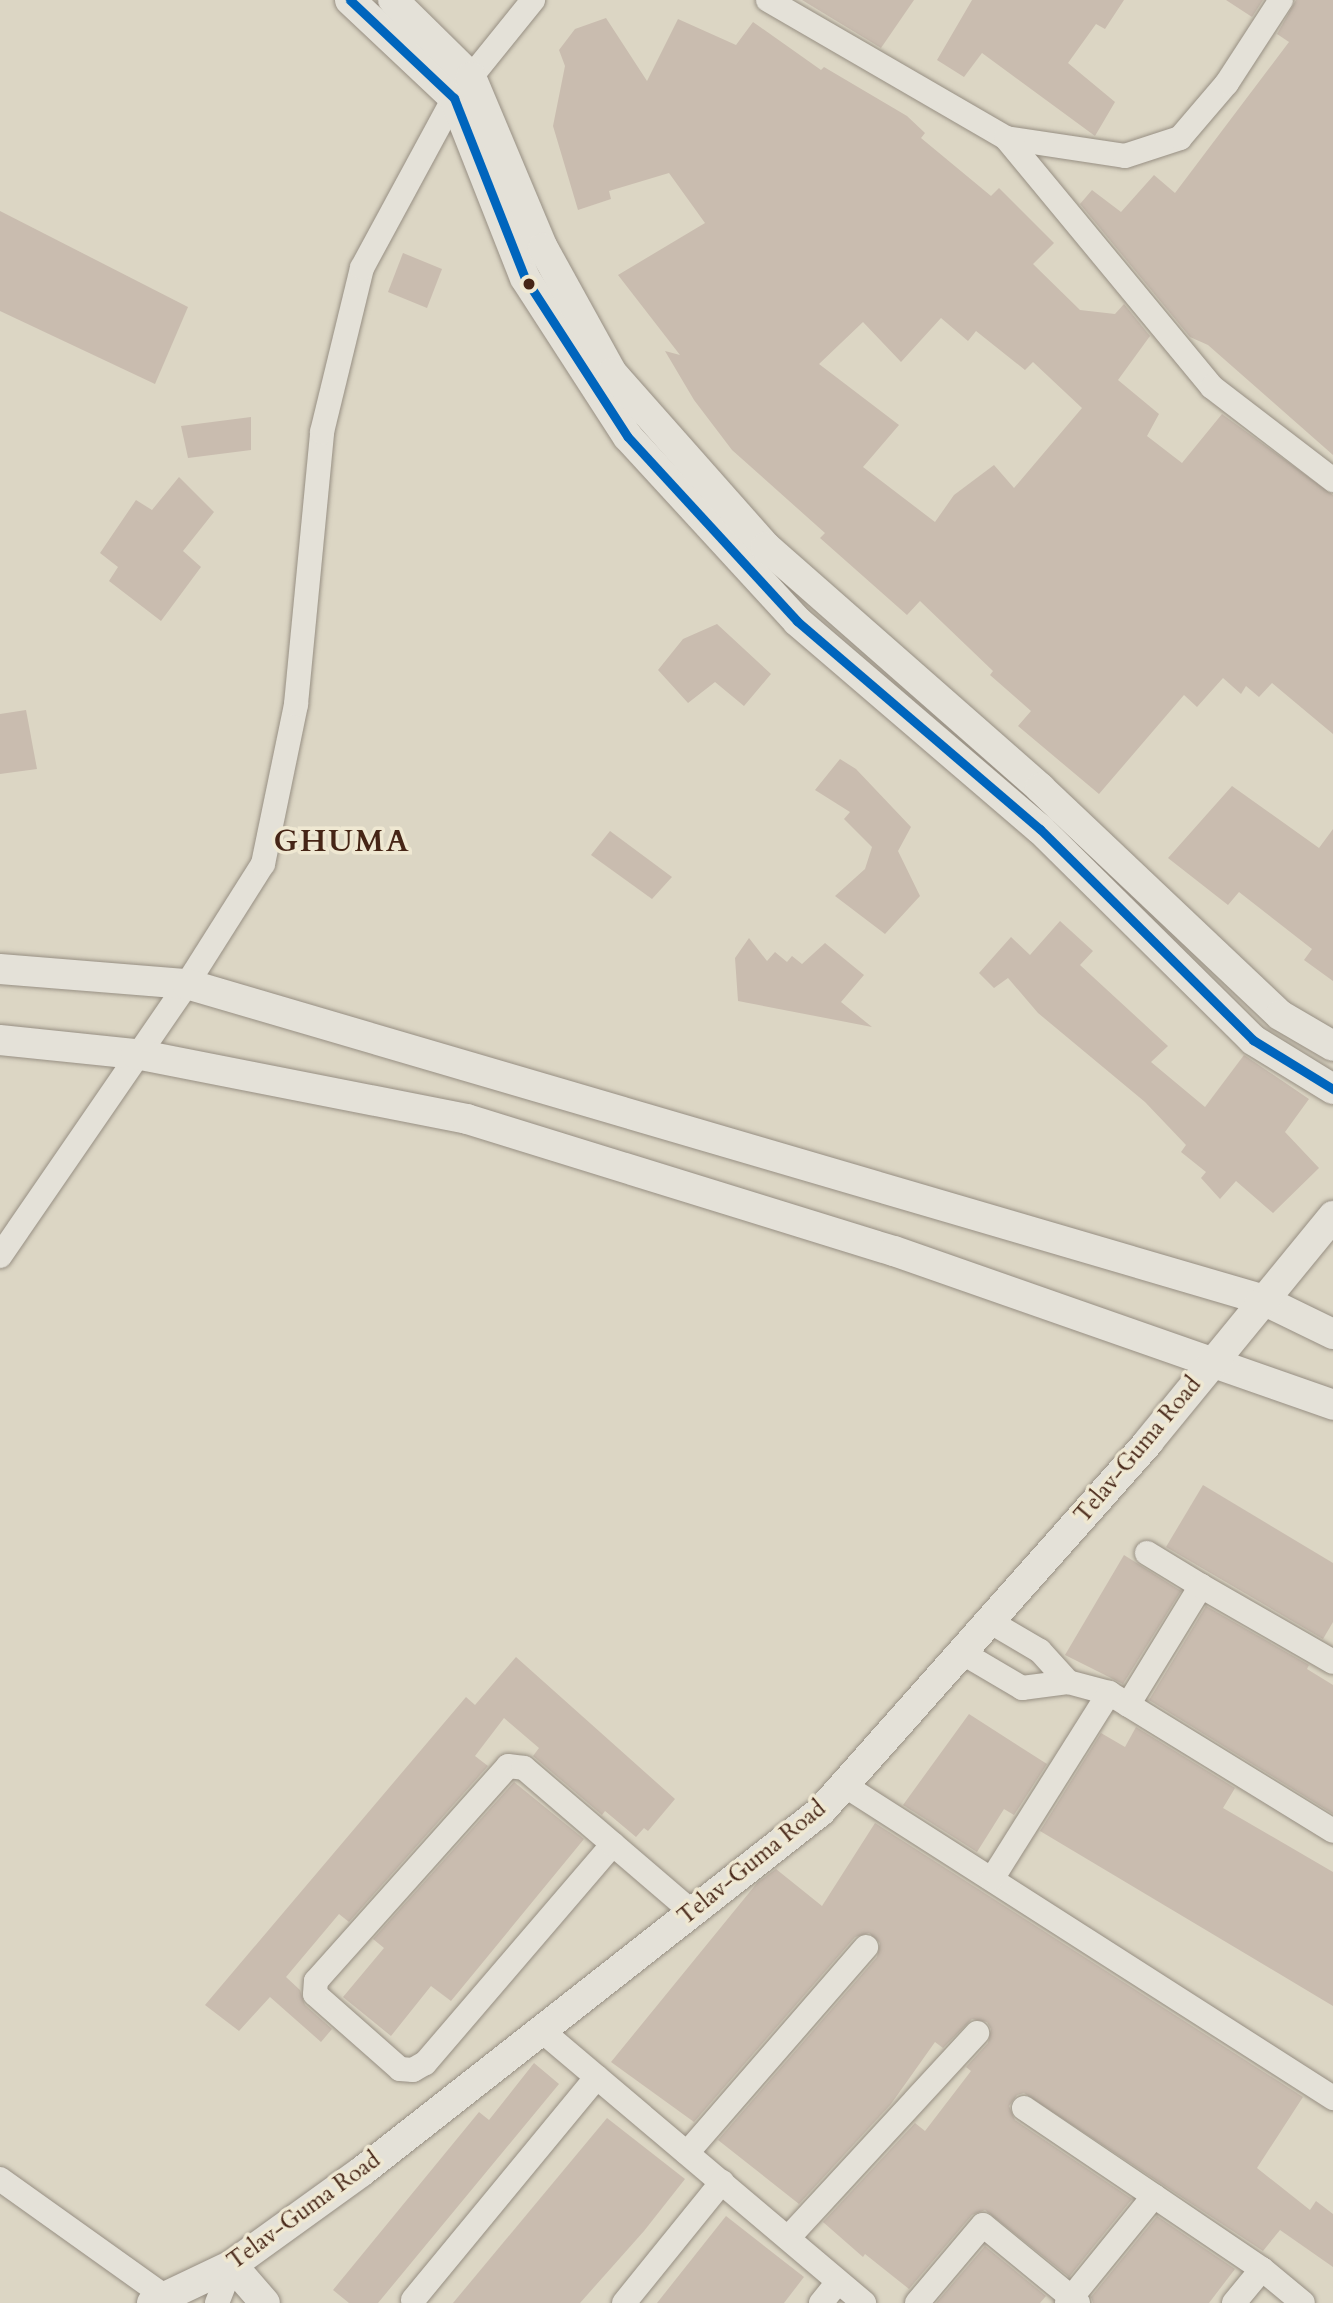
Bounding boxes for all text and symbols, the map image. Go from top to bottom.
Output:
unlabelled marker [522,277,536,291]
district label: GHUMA [274,824,410,860]
street label: Telav-Guma Road [1069,1371,1207,1529]
street label: Telav-Guma Road [673,1795,831,1931]
street label: Telav-Guma Road [222,2146,386,2276]

